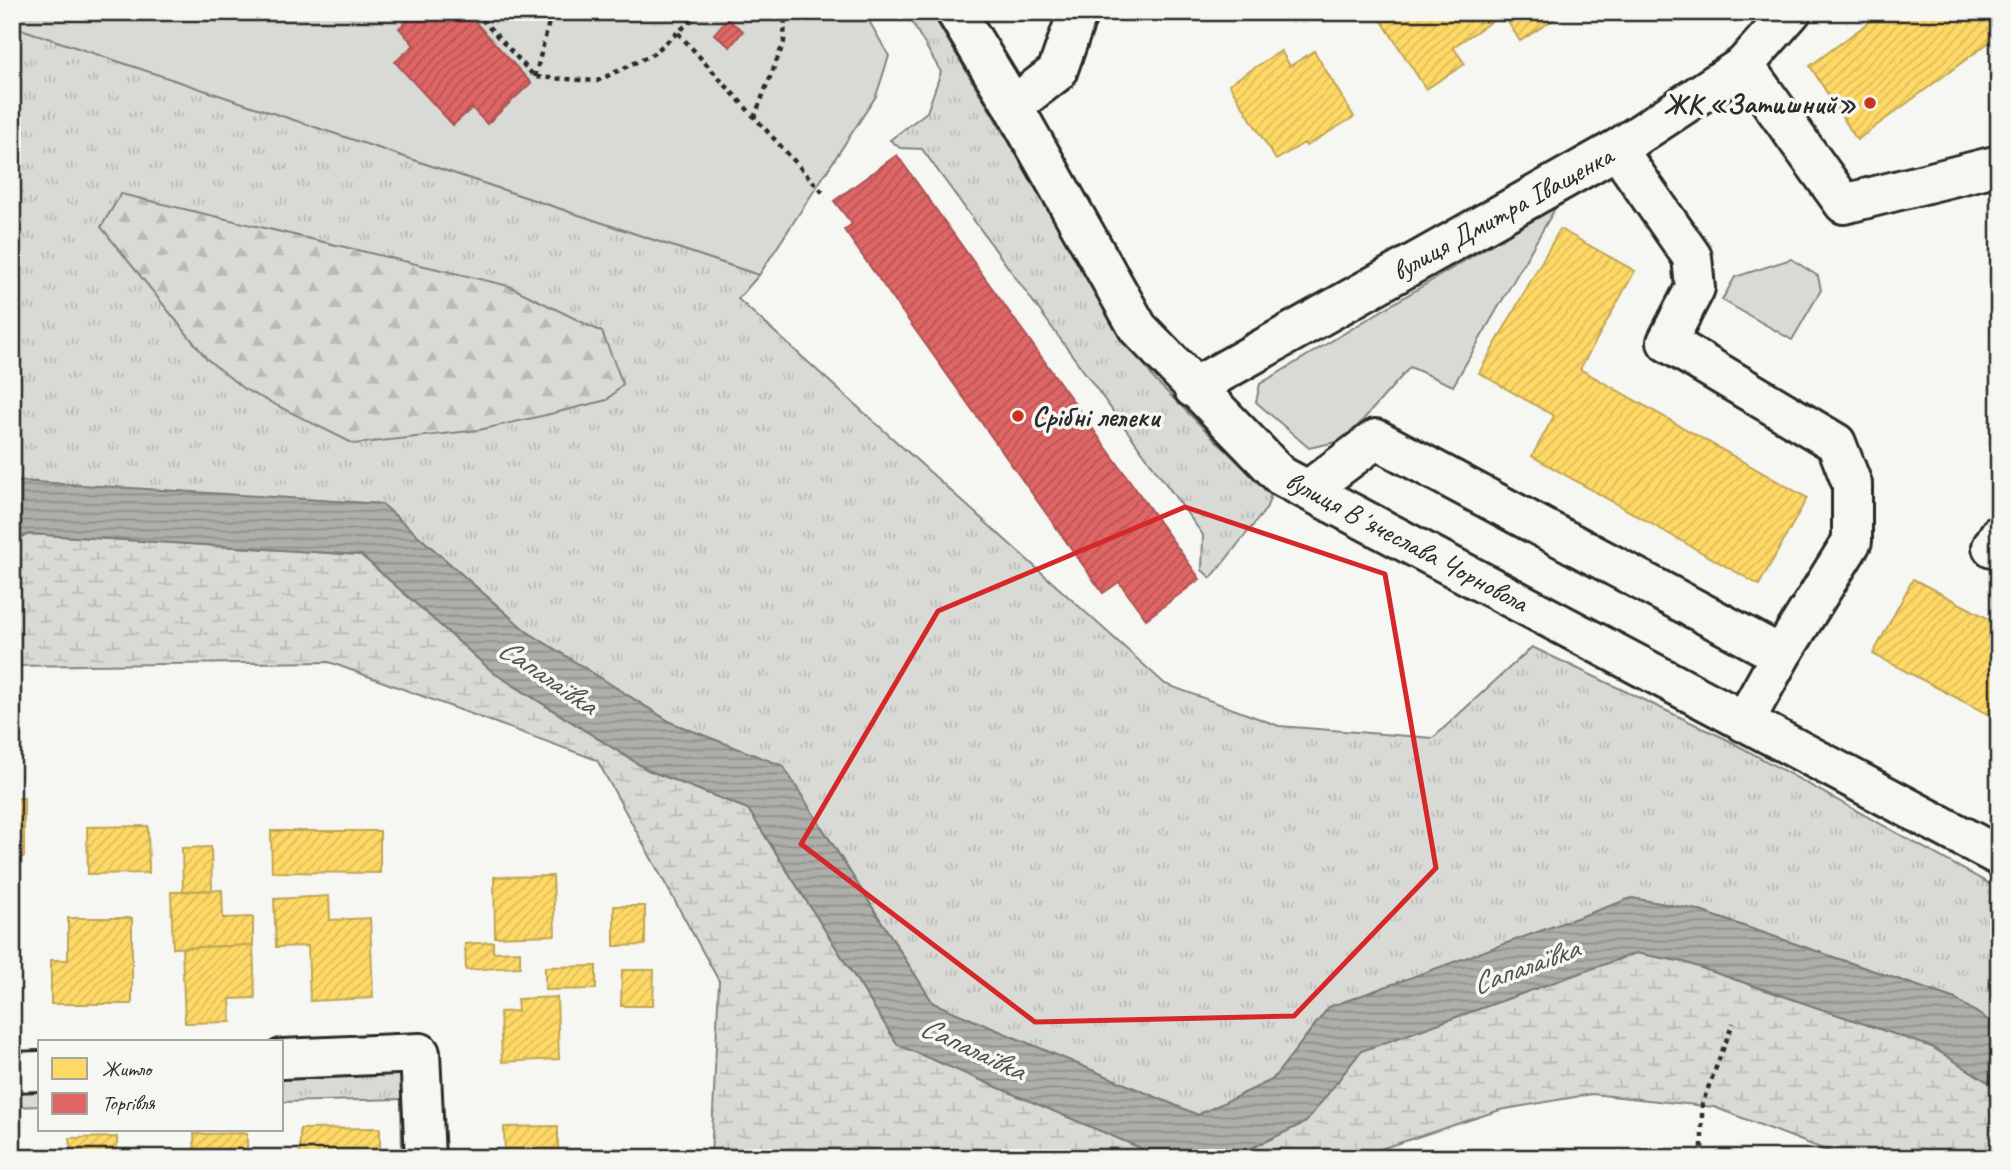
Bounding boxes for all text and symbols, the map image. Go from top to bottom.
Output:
place label: ЖК «Затишний» [1664,86,1856,121]
marker: ЖК «Затишний» [1862,95,1878,111]
street label: вулиця Дмитра Іващенка [1385,137,1621,288]
place label: Срібні лелеки [1032,399,1161,434]
marker: Срібні лелеки [1010,408,1026,424]
street label: вулиця Вʼячеслава Чорновола [1280,462,1536,621]
water label: Сапалаївка [491,629,607,724]
water label: Сапалаївка [1466,928,1586,1003]
water label: Сапалаївка [915,1007,1034,1090]
legend [38,1040,284,1132]
text: Житло [102,1056,154,1082]
text: Торгівля [102,1090,156,1116]

